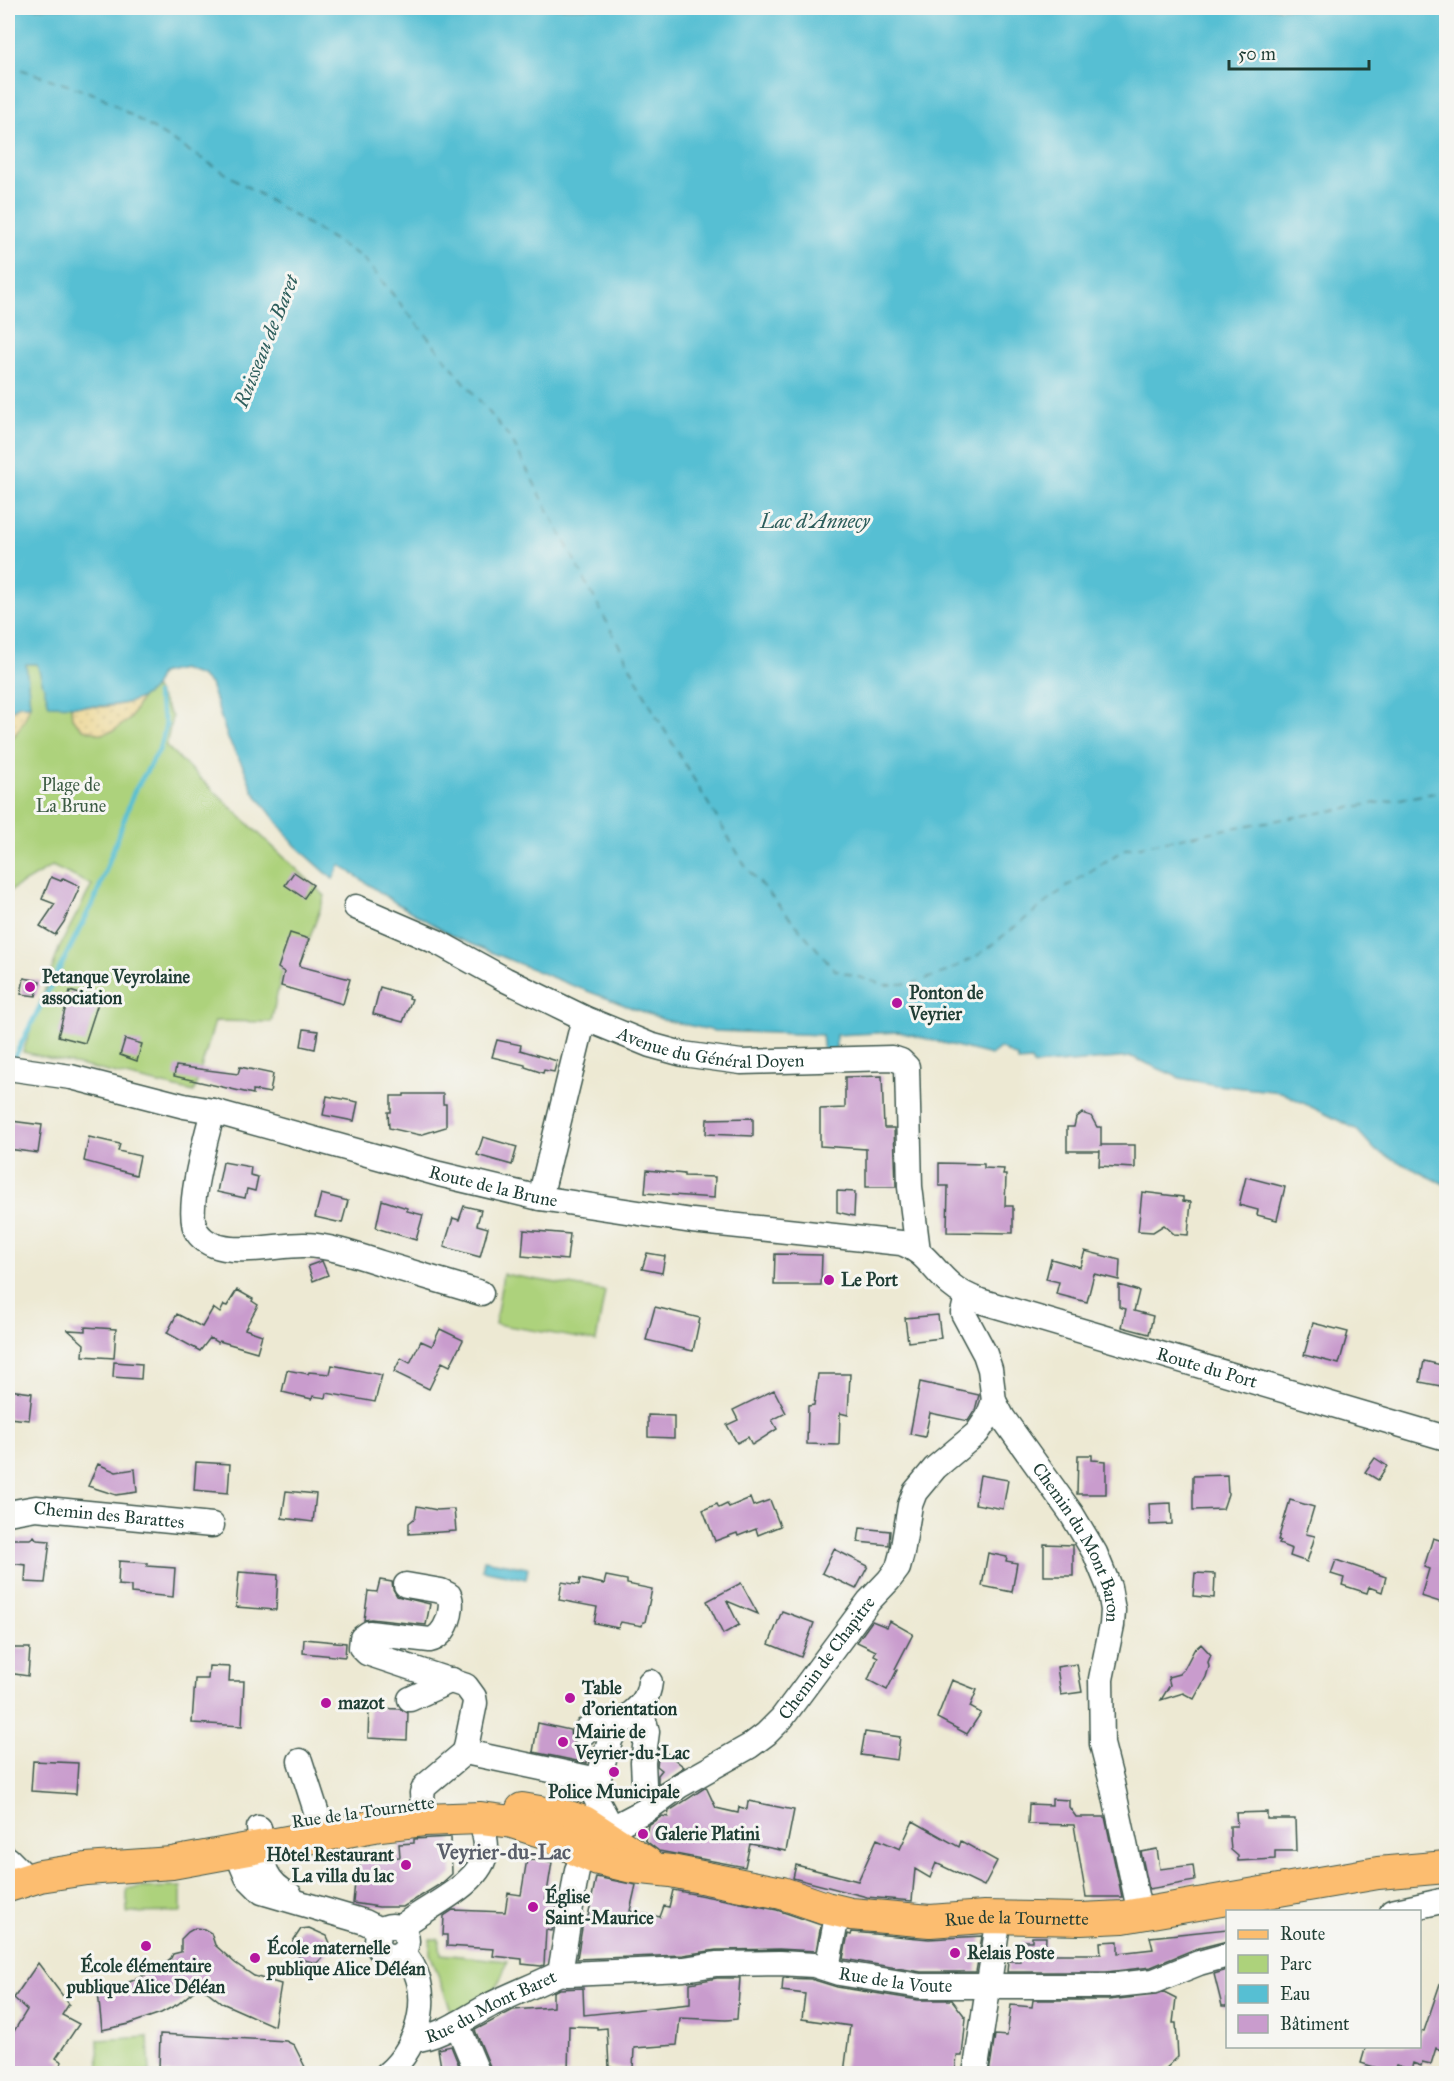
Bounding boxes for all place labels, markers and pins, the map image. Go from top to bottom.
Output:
place label: Petanque Veyrolaine association [42,966,191,1009]
marker: Petanque Veyrolaine association [23,980,37,994]
place label: Ponton de Veyrier [908,982,984,1026]
marker: Ponton de Veyrier [890,996,904,1010]
place label: Le Port [841,1269,898,1291]
marker: Le Port [822,1273,836,1287]
place label: Table d'orientation [581,1677,678,1720]
marker: Table d'orientation [563,1691,577,1705]
place label: mazot [337,1692,385,1714]
marker: mazot [319,1696,333,1710]
place label: Mairie de Veyrier-du-Lac [574,1721,690,1765]
marker: Mairie de Veyrier-du-Lac [556,1735,570,1749]
marker: Police Municipale [607,1765,621,1779]
place label: Police Municipale [548,1781,680,1804]
place label: Galerie Platini [655,1823,761,1845]
marker: Galerie Platini [636,1827,650,1841]
place label: Hôtel Restaurant La villa du lac [266,1844,395,1887]
marker: Hôtel Restaurant La villa du lac [399,1858,413,1872]
place label: Église Saint-Maurice [545,1883,654,1929]
marker: Église Saint-Maurice [526,1900,540,1914]
place label: École maternelle publique Alice Déléan [266,1934,426,1981]
marker: École élémentaire publique Alice Déléan [139,1939,153,1953]
place label: Relais Poste [967,1942,1055,1964]
marker: Relais Poste [948,1946,962,1960]
marker: École maternelle publique Alice Déléan [248,1951,262,1965]
place label: École élémentaire publique Alice Déléan [66,1952,226,1999]

